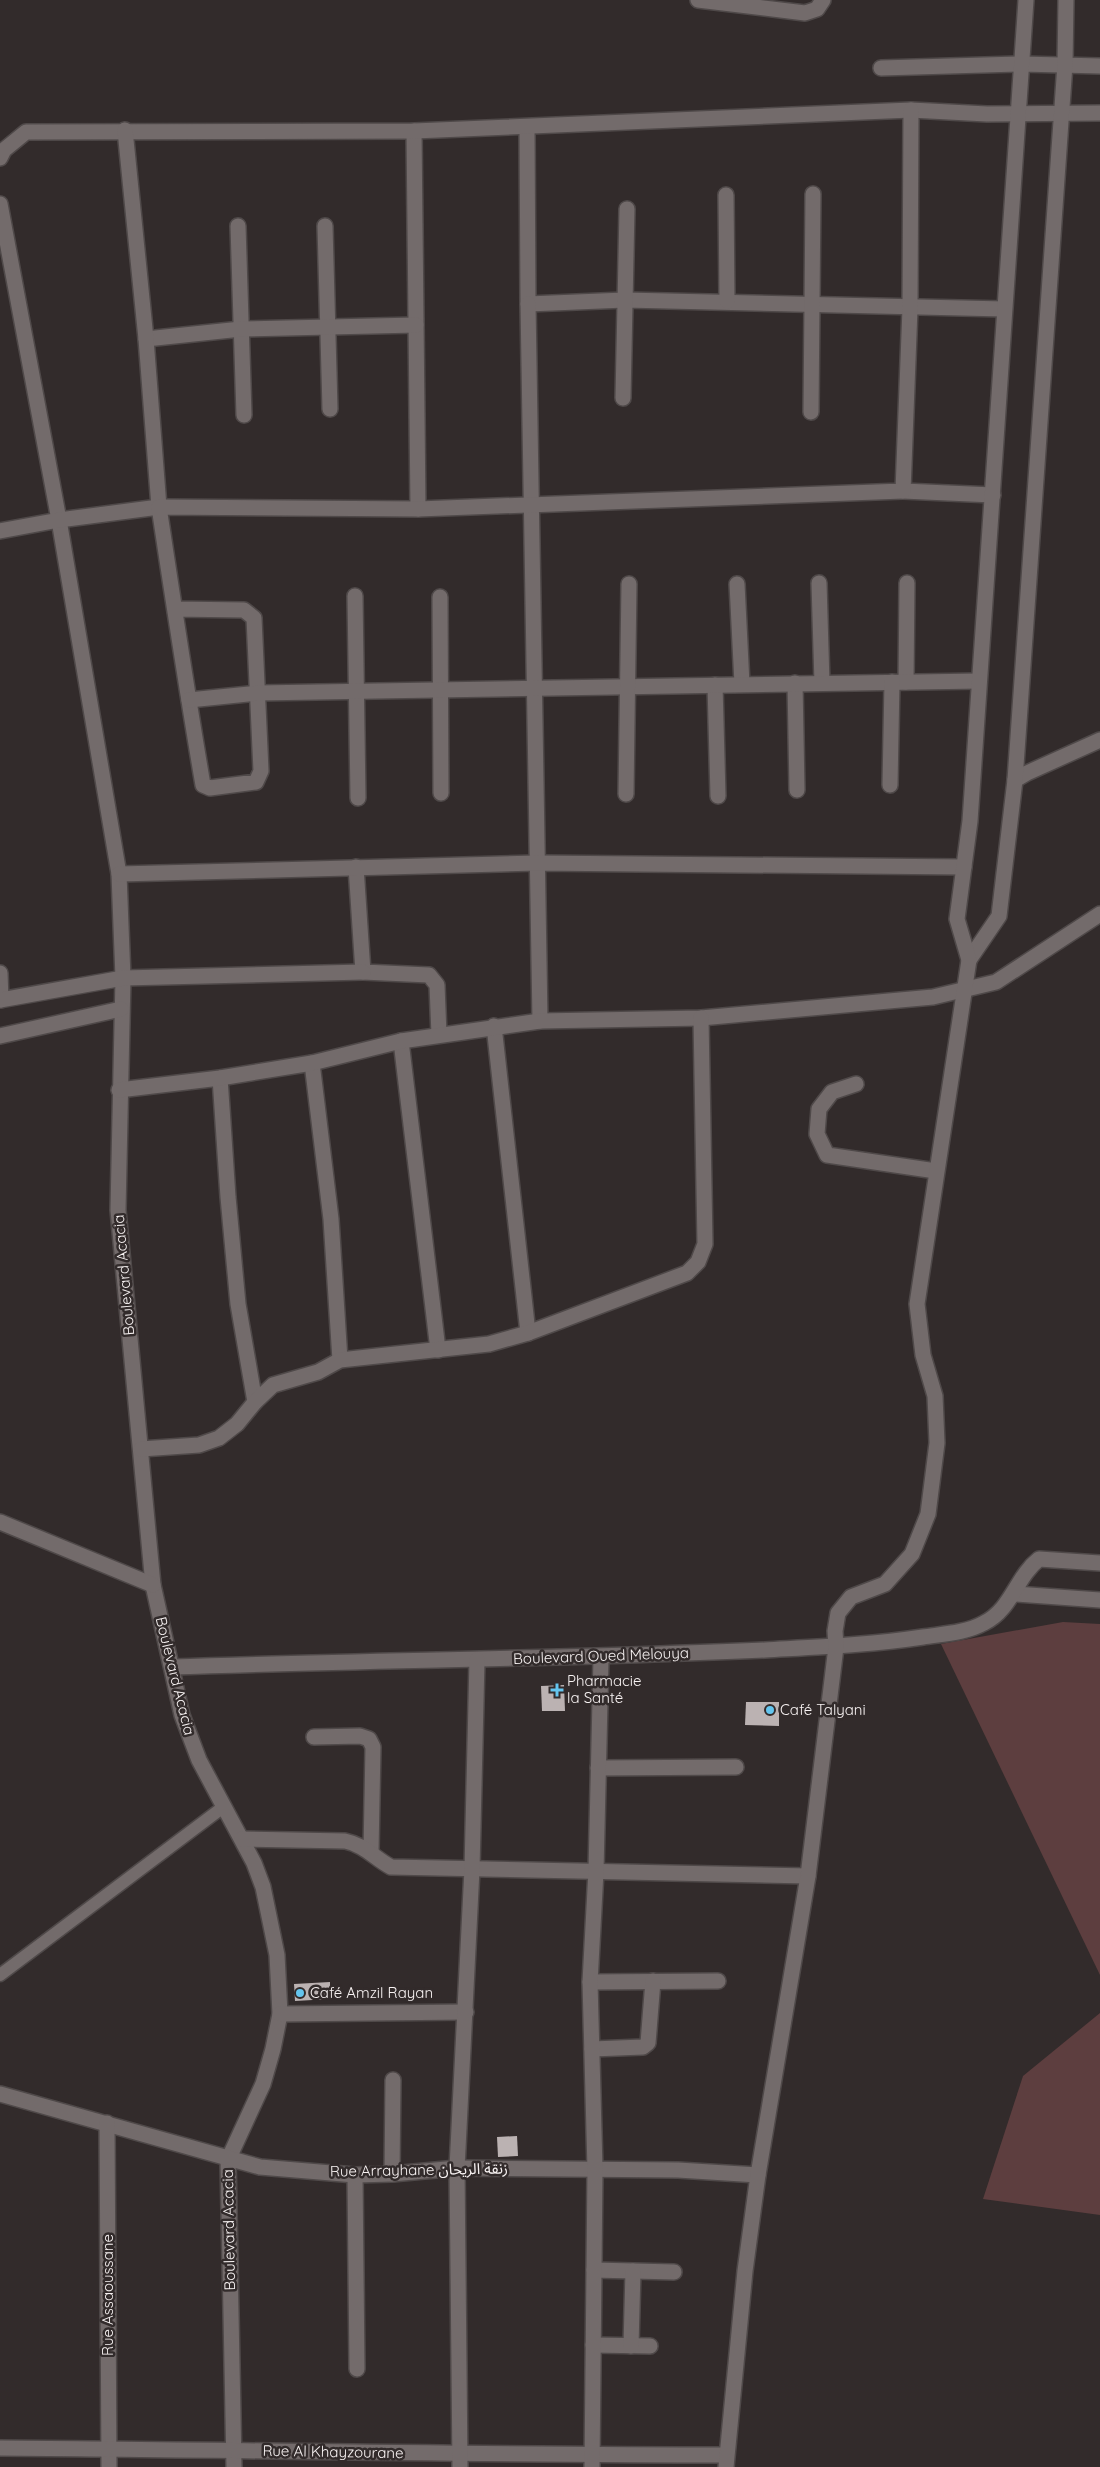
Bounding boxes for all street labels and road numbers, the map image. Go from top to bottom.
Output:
street label: Boulevard Acacia [109,1214,138,1336]
street label: Boulevard Acacia [152,1615,199,1737]
street label: Boulevard Oued Melouya [513,1643,689,1668]
street label: Rue Arrayhane زنقة الريحان [330,2158,508,2181]
street label: Boulevard Acacia [218,2169,239,2291]
street label: Rue Assaoussane [98,2234,117,2356]
street label: Rue Al Khayzourane [262,2441,404,2462]

